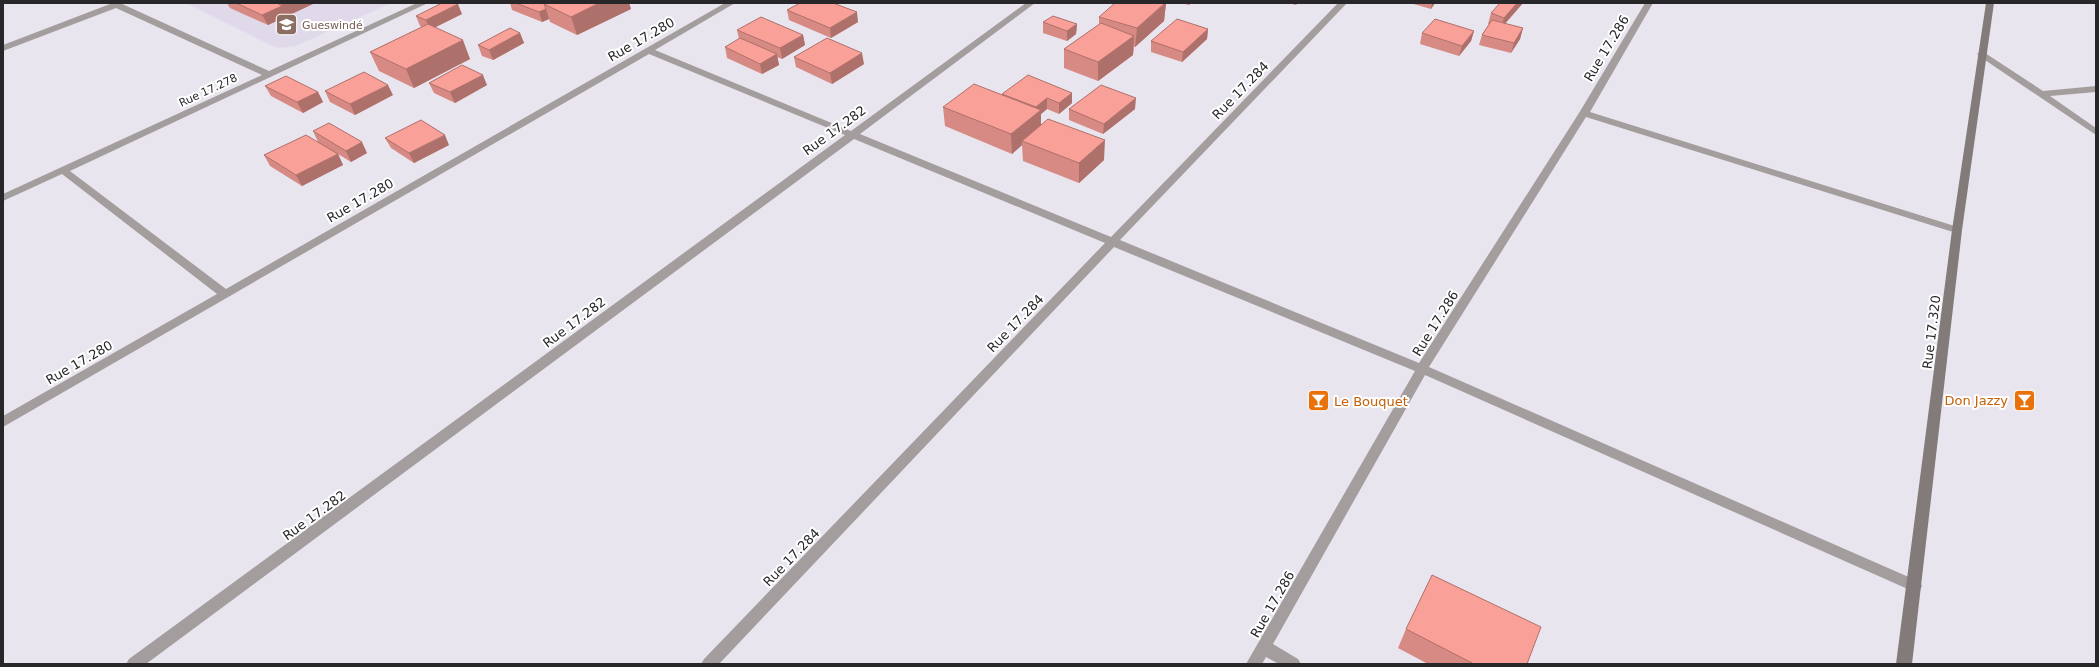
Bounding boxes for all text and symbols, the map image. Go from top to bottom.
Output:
school or university icon: Gueswindé [274,12,300,38]
street label: Rue 17.286 [1581,13,1632,84]
street label: Rue 17.280 [605,14,677,65]
place label: Gueswindé [302,19,363,32]
street label: Rue 17.284 [1209,58,1272,122]
street label: Rue 17.278 [177,71,239,110]
street label: Rue 17.282 [800,102,869,158]
street label: Rue 17.280 [324,175,396,226]
street label: Rue 17.286 [1409,288,1461,359]
street label: Rue 17.284 [984,291,1047,355]
street label: Rue 17.282 [540,294,608,351]
street label: Rue 17.320 [1920,294,1943,370]
street label: Rue 17.280 [43,337,115,388]
bar icon: Don Jazzy [2011,387,2037,413]
bar icon: Le Bouquet [1305,388,1331,414]
place label: Don Jazzy [1945,393,2008,408]
place label: Le Bouquet [1334,394,1408,409]
street label: Rue 17.282 [280,487,349,543]
street label: Rue 17.284 [760,525,823,589]
street label: Rue 17.286 [1247,568,1298,640]

